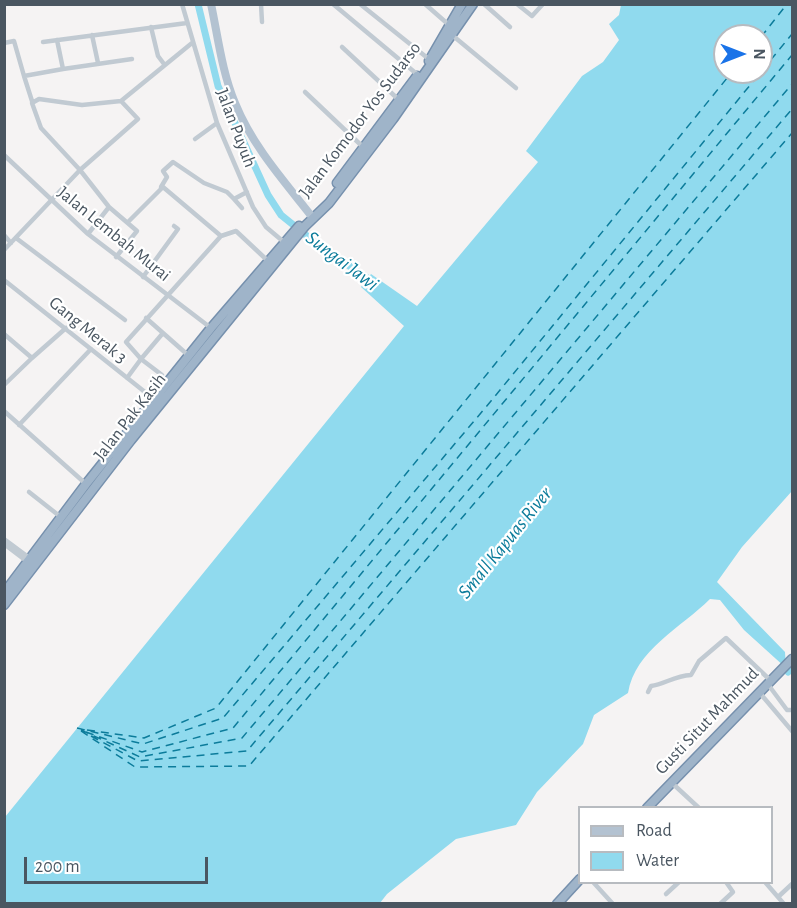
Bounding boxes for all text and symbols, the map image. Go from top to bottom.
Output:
north arrow [713,24,773,84]
street label: Jalan Komodor Yos Sudarso [294,38,426,202]
text: N [751,48,767,60]
street label: Jalan Puyuh [211,86,261,170]
street label: Jalan Lembah Murai [53,182,175,286]
water label: Sungai Jawi [301,226,383,296]
street label: Gang Merak 3 [44,292,132,368]
street label: Jalan Pak Kasih [89,369,171,465]
water label: Small Kapuas River [453,482,557,604]
street label: Gusti Situt Mahmud [651,663,763,779]
legend [578,806,773,884]
text: Road [636,822,672,840]
scale bar [27,845,212,883]
text: Water [636,852,679,870]
text: 200 m [35,858,80,876]

